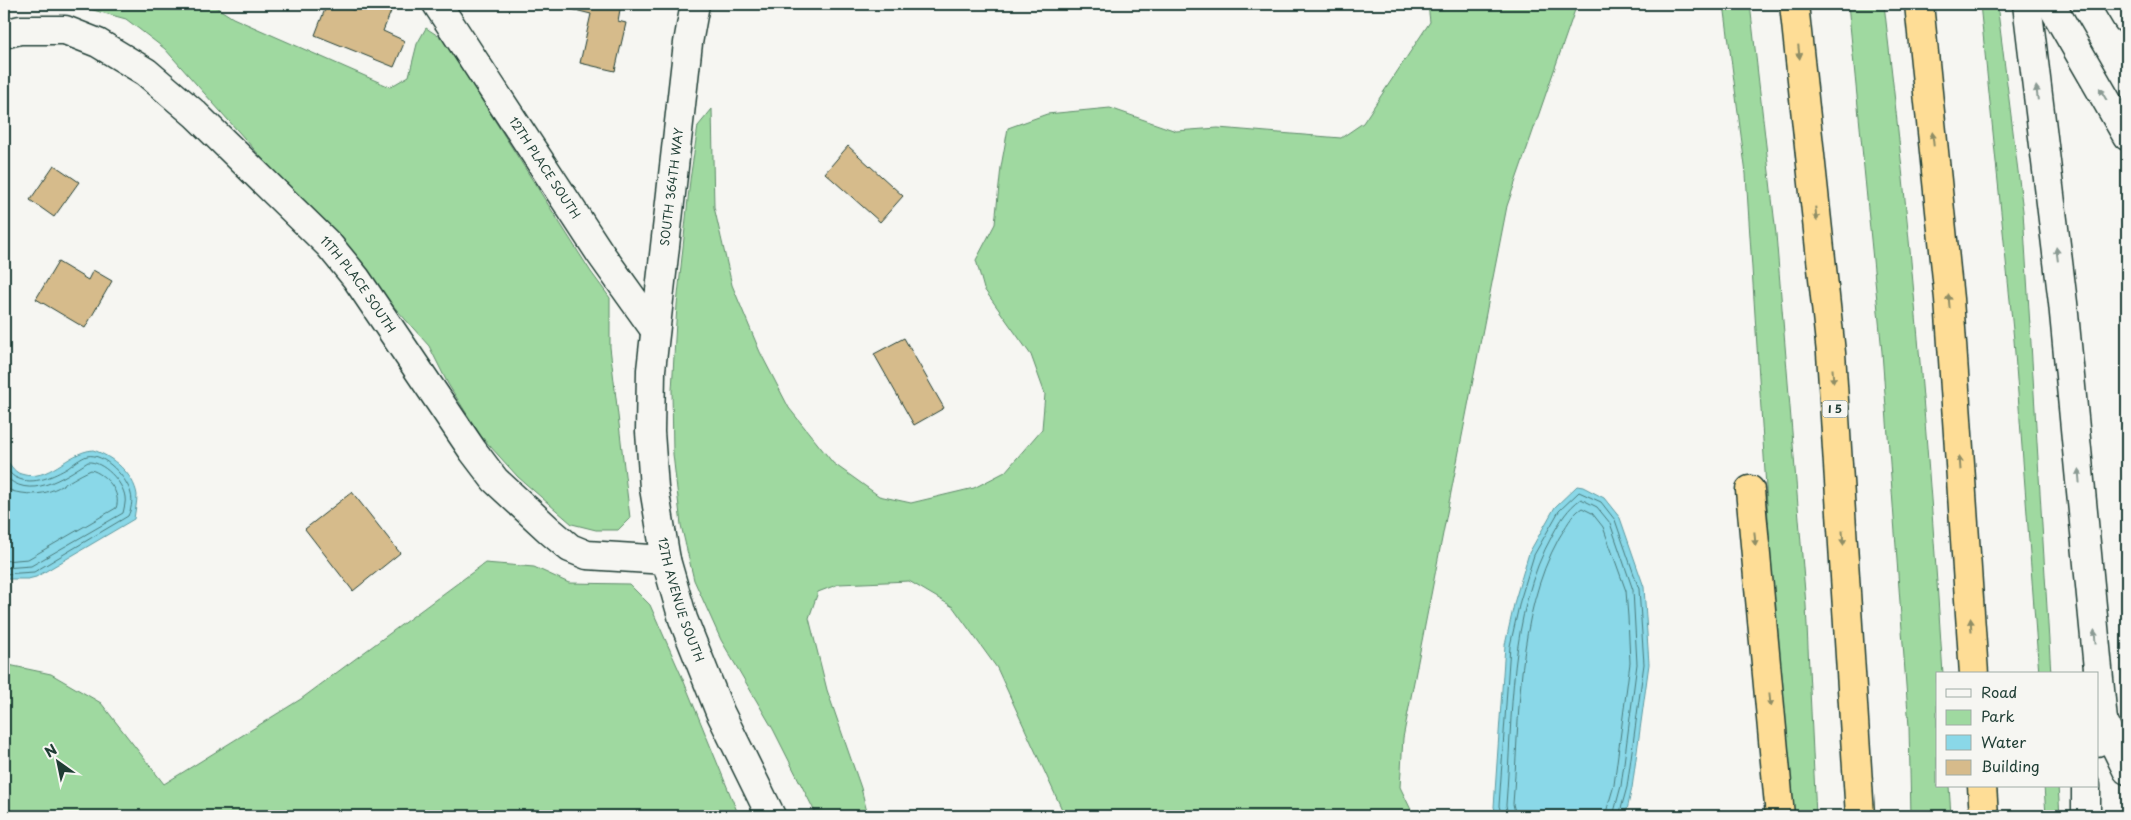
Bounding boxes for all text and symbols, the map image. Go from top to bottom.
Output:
one-way arrow [1795,45,1803,61]
one-way arrow [2033,85,2041,101]
one-way arrow [2098,88,2107,101]
street label: 12TH PLACE SOUTH [505,113,585,222]
street label: SOUTH 364TH WAY [655,126,687,247]
one-way arrow [1928,131,1936,147]
one-way arrow [1812,206,1820,222]
street label: 11TH PLACE SOUTH [317,231,401,336]
one-way arrow [2053,246,2061,262]
one-way arrow [1945,293,1953,309]
one-way arrow [1829,368,1837,384]
road number: I 5 [1822,400,1848,418]
one-way arrow [1956,455,1964,471]
one-way arrow [2075,467,2083,483]
one-way arrow [1839,530,1847,546]
one-way arrow [1751,531,1759,547]
street label: 12TH AVENUE SOUTH [654,536,709,664]
one-way arrow [1967,617,1975,633]
one-way arrow [2090,629,2098,645]
legend [1936,672,2098,788]
text: Road [1981,680,2017,703]
one-way arrow [1766,693,1774,709]
text: Park [1981,704,2015,727]
text: Water [1981,730,2026,753]
north arrow [32,738,82,788]
text: N [40,739,61,763]
text: Building [1981,754,2040,777]

